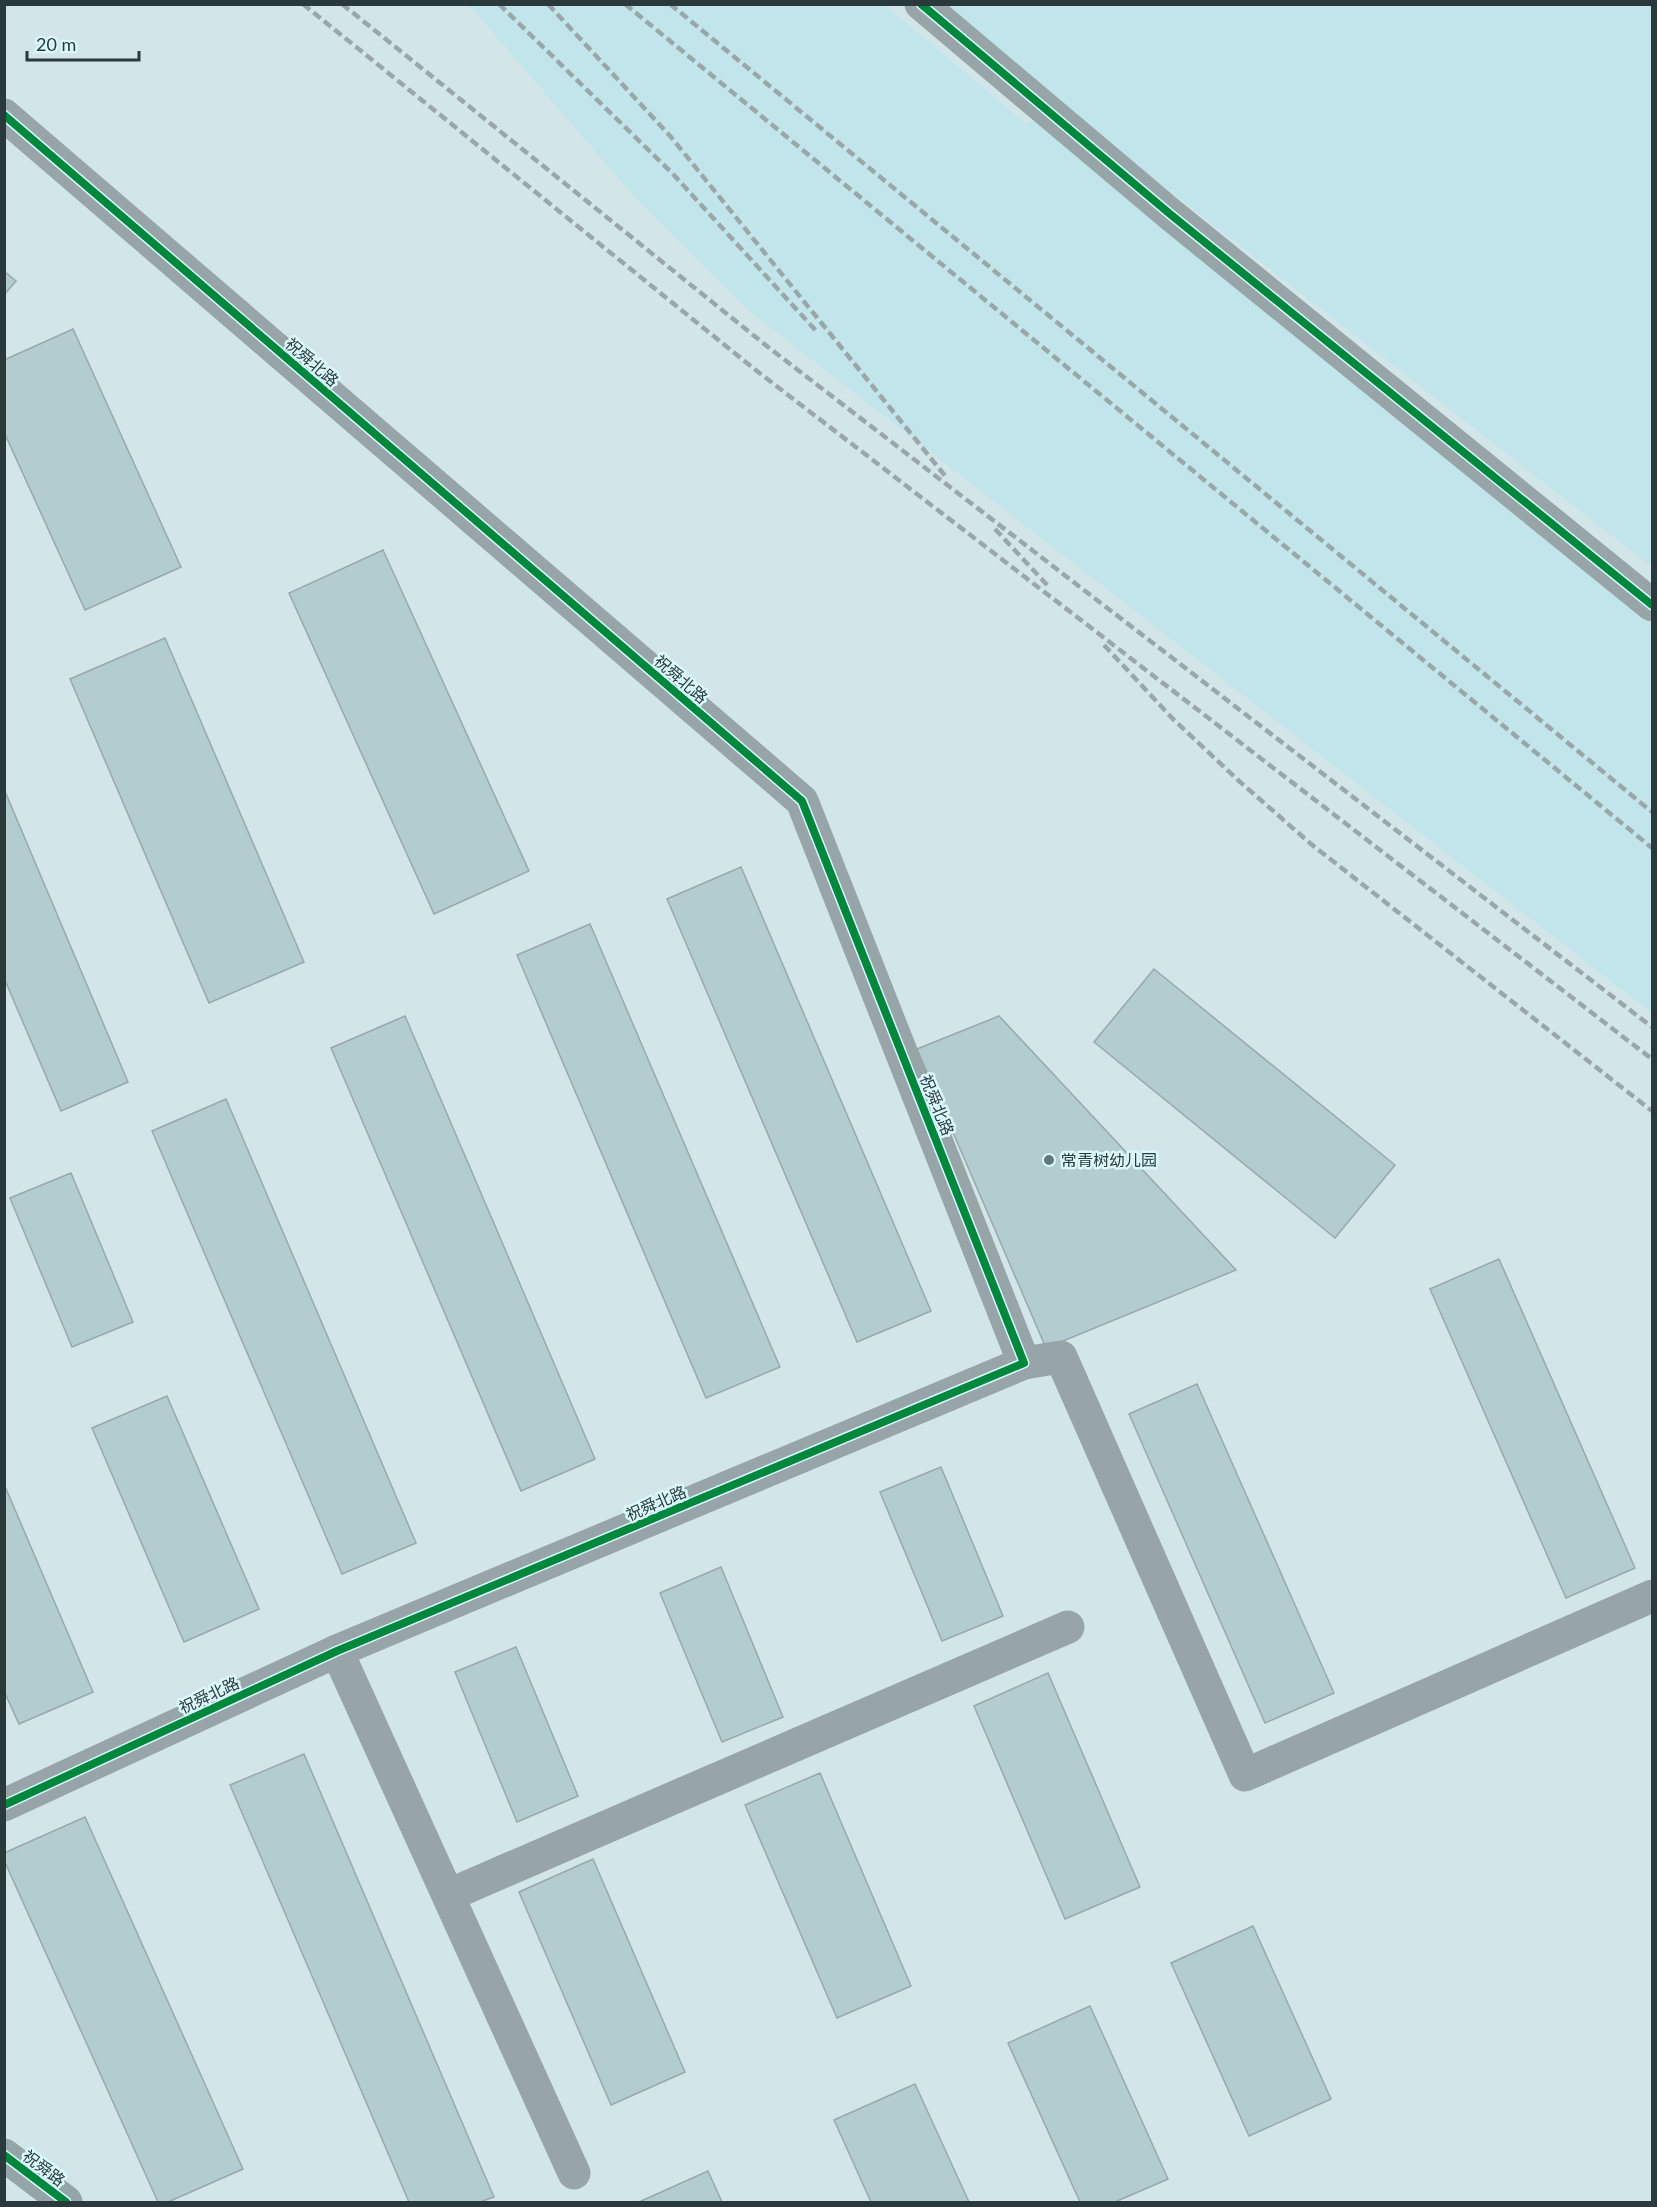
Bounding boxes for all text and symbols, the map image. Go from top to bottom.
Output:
scale bar [27,24,140,62]
text: 20 m [36,33,76,55]
street label: 祝舜北路 [282,333,343,390]
street label: 祝舜北路 [651,650,712,707]
street label: 祝舜北路 [917,1072,958,1138]
place label: 常青树幼儿园 [1061,1150,1157,1169]
marker: 常青树幼儿园 [1042,1153,1056,1167]
street label: 祝舜北路 [623,1481,689,1524]
street label: 祝舜北路 [176,1672,242,1717]
street label: 祝舜路 [19,2146,69,2190]

